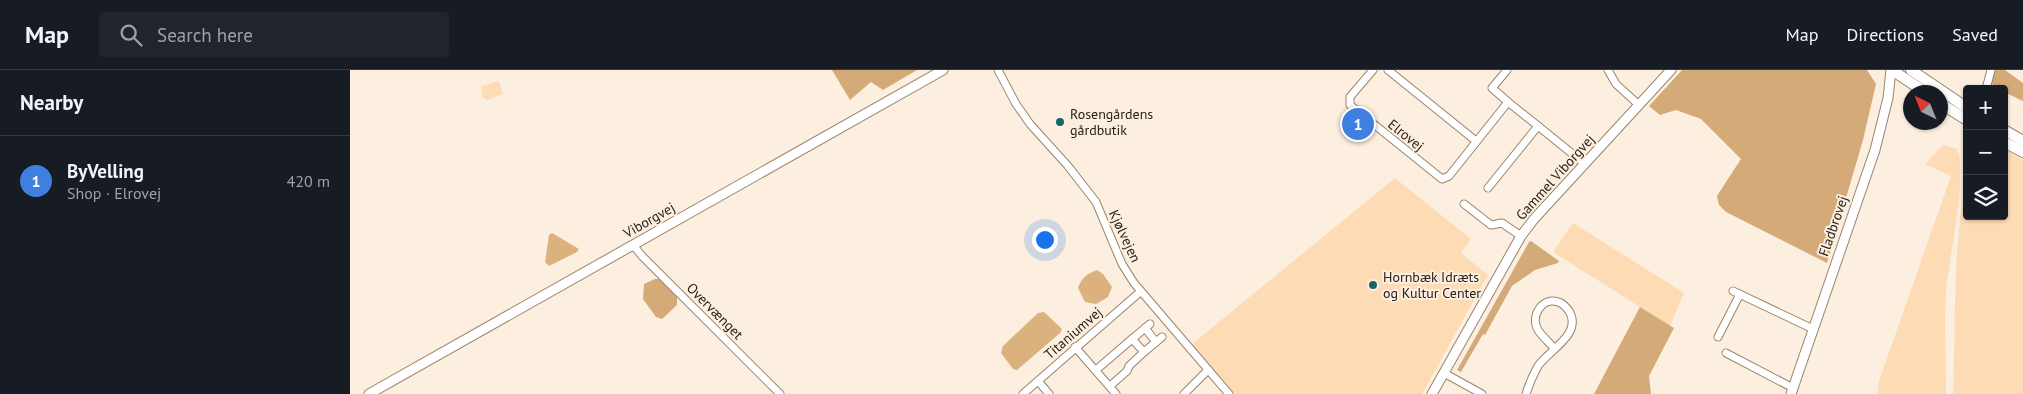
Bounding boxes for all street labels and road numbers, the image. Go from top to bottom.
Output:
street label: Elrovej [1384,115,1428,155]
street label: Gammel Viborgvej [1512,130,1598,224]
street label: Fladbrovej [1814,193,1852,259]
street label: Viborgvej [619,198,678,242]
street label: Kjølvejen [1105,207,1145,265]
street label: Overvænget [683,279,747,343]
street label: Titaniumvej [1040,303,1106,363]

